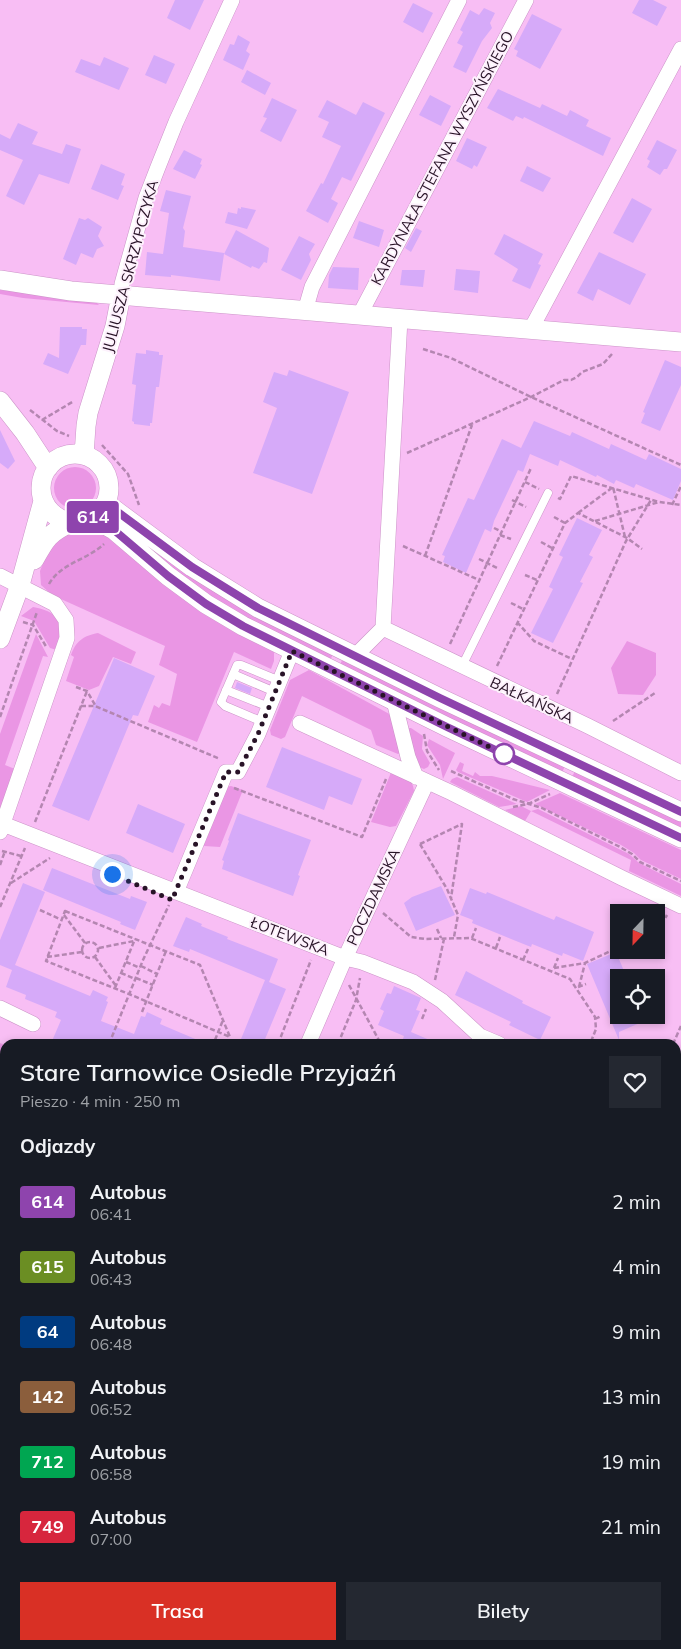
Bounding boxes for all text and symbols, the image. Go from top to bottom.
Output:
street label: KARDYNAŁA STEFANA WYSZYŃSKIEGO [367,28,517,288]
street label: JULIUSZA SKRZYPCZYKA [98,178,162,354]
line badge: 614 [64,501,122,533]
text: 614 [77,505,109,528]
street label: BAŁKAŃSKA [487,672,577,728]
unlabelled marker [493,743,515,765]
street label: POCZDAMSKA [342,846,404,948]
your location [100,862,125,887]
north arrow [610,904,665,959]
map controls [610,904,665,1024]
street label: ŁOTEWSKA [247,912,332,960]
button: locate [610,969,665,1024]
button: heart [609,1056,661,1108]
text: Stare Tarnowice Osiedle Przyjaźń [20,1057,397,1087]
text: Pieszo · 4 min · 250 m [20,1091,180,1111]
text: Odjazdy [20,1134,95,1158]
text: Autobus [90,1180,167,1204]
text: 614 [31,1190,64,1213]
text: 2 min [612,1190,661,1214]
text: 06:41 [90,1204,132,1224]
text: Autobus [90,1245,167,1269]
text: 615 [31,1255,64,1278]
text: 4 min [612,1255,661,1279]
text: 06:43 [90,1269,132,1289]
text: Autobus [90,1310,167,1334]
text: 64 [37,1320,58,1343]
text: 9 min [612,1320,661,1344]
text: 06:48 [90,1334,132,1354]
text: Autobus [90,1375,167,1399]
text: 142 [31,1385,64,1408]
text: 13 min [601,1385,661,1409]
text: 06:52 [90,1399,132,1419]
text: Autobus [90,1440,167,1464]
text: 712 [31,1450,64,1473]
text: 19 min [601,1450,661,1474]
text: 06:58 [90,1464,132,1484]
text: Autobus [90,1505,167,1529]
text: 749 [31,1515,64,1538]
text: 21 min [601,1515,661,1539]
text: 07:00 [90,1529,132,1549]
button: Trasa [20,1582,336,1640]
button: Bilety [346,1582,661,1640]

